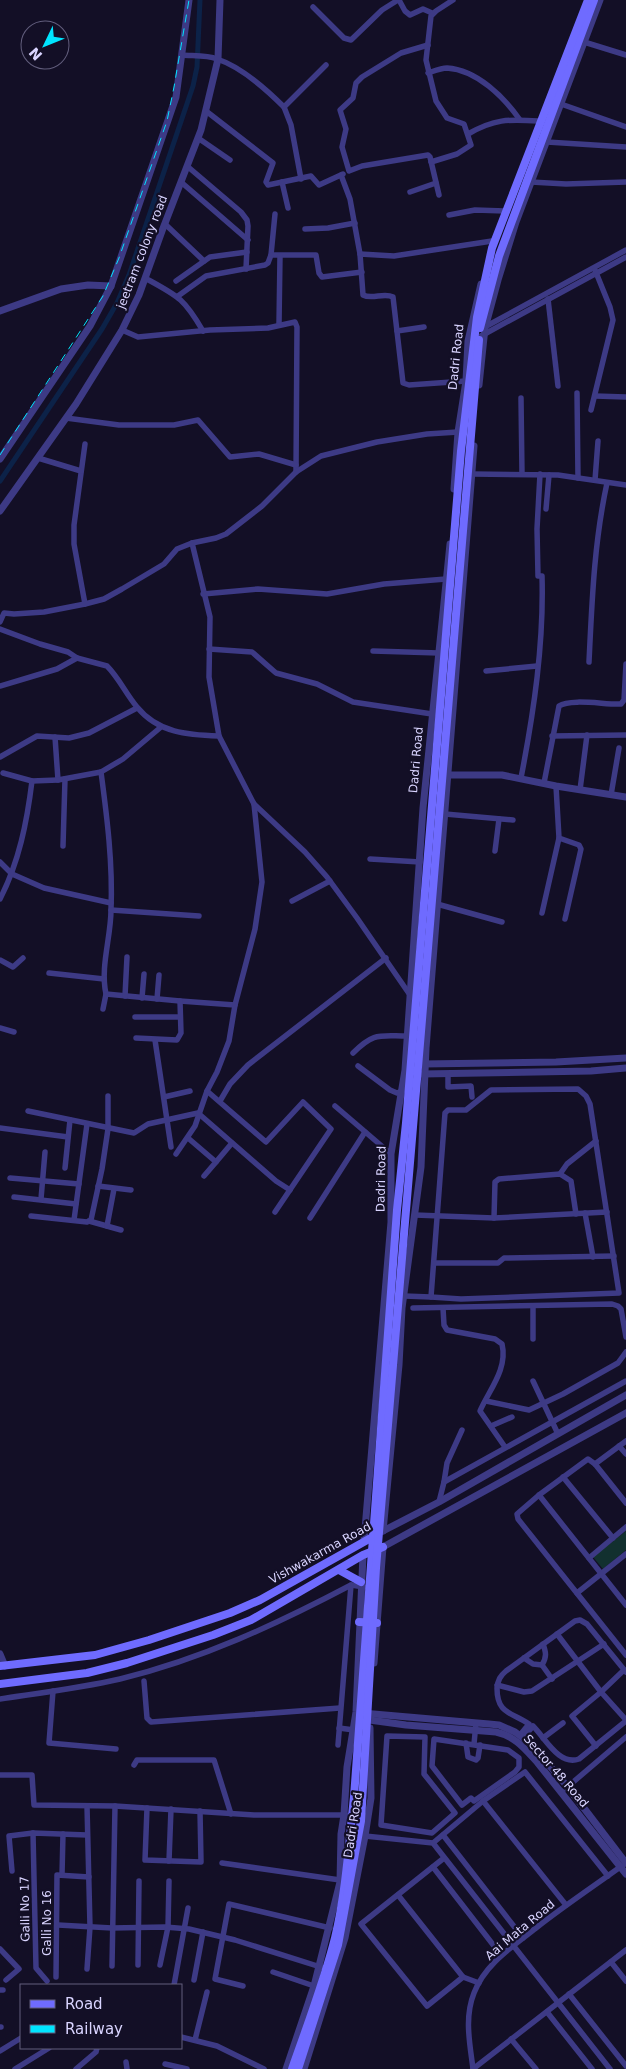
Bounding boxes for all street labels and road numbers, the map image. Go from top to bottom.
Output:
street label: jeetram colony road [113,193,170,312]
street label: Dadri Road [446,323,466,391]
street label: Dadri Road [406,726,426,794]
street label: Dadri Road [373,1146,389,1212]
street label: Vishwakarma Road [267,1519,373,1587]
street label: Sector 48 Road [521,1732,591,1810]
street label: Dadri Road [341,1791,365,1859]
street label: Galli No 17 [17,1876,33,1942]
street label: Galli No 16 [40,1890,54,1956]
street label: Aai Mata Road [482,1897,558,1963]

